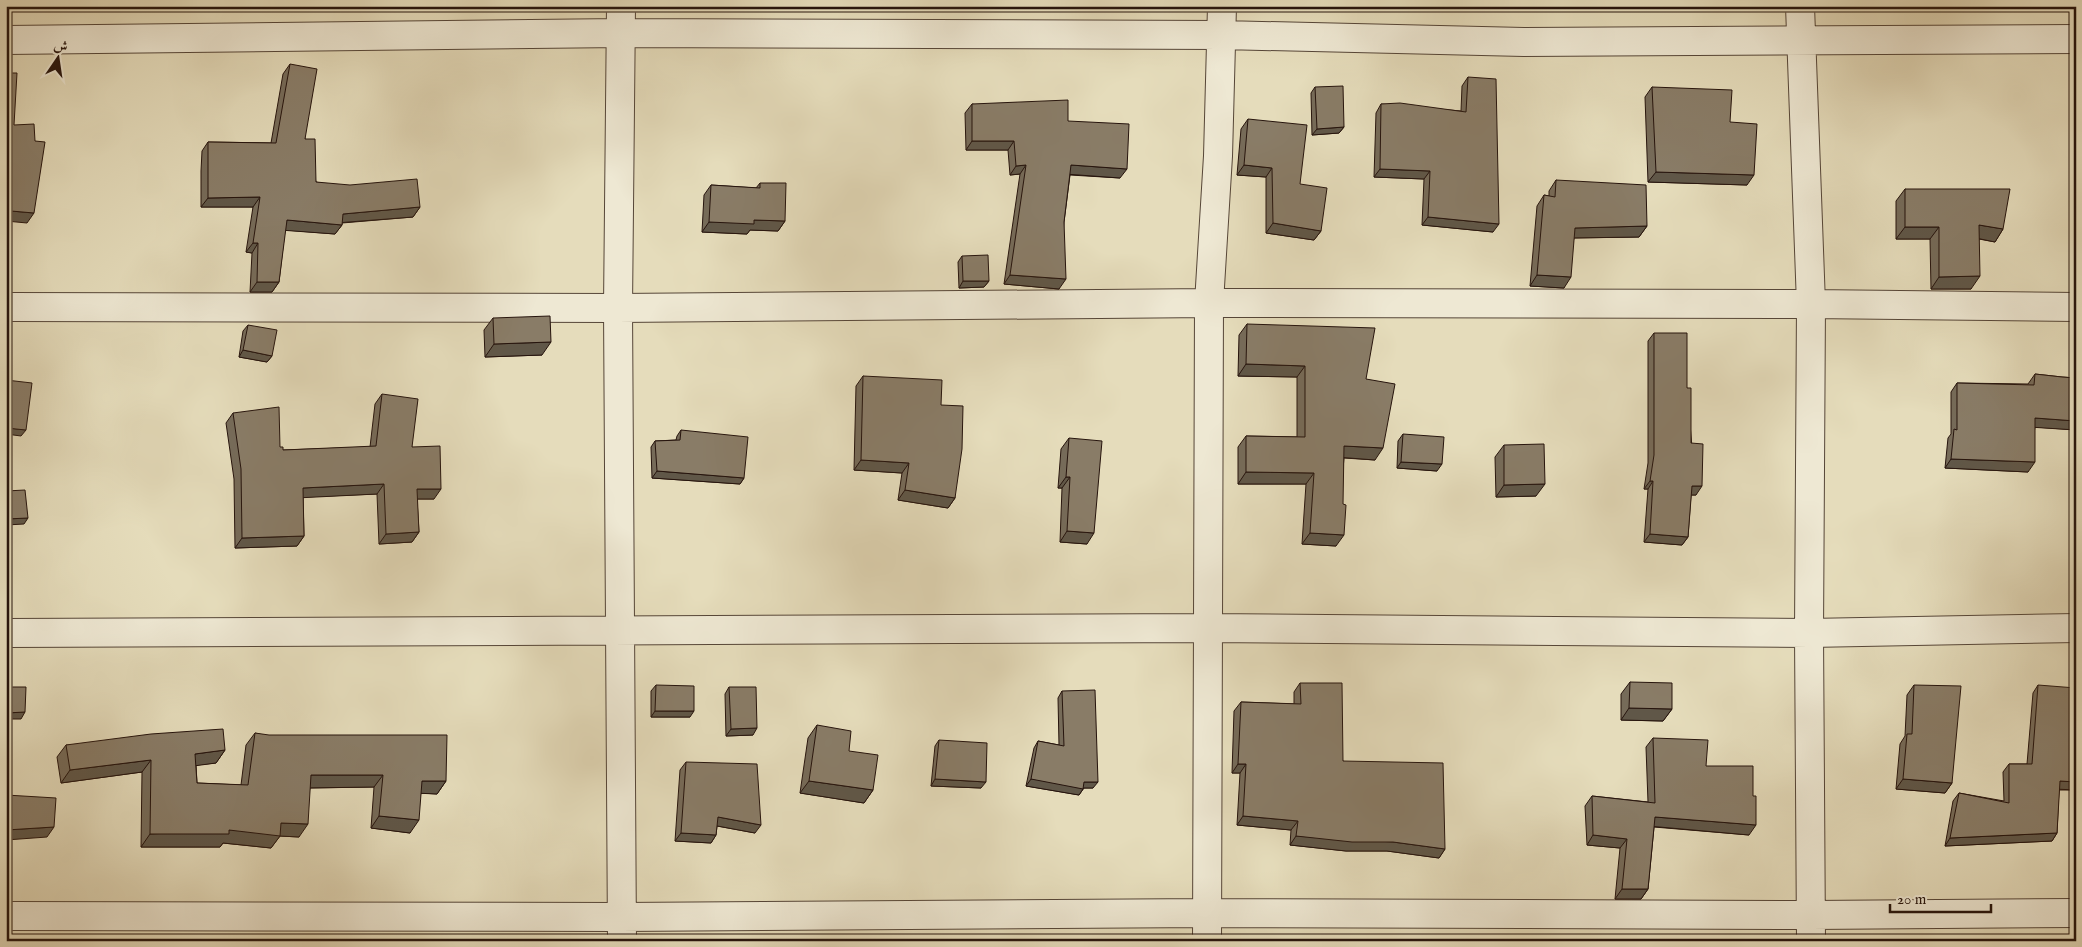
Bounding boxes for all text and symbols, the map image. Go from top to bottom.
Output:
north arrow [32,32,82,82]
text: ش [52,36,70,57]
scale bar [1890,882,1991,914]
text: 20 m [1897,890,1927,909]

